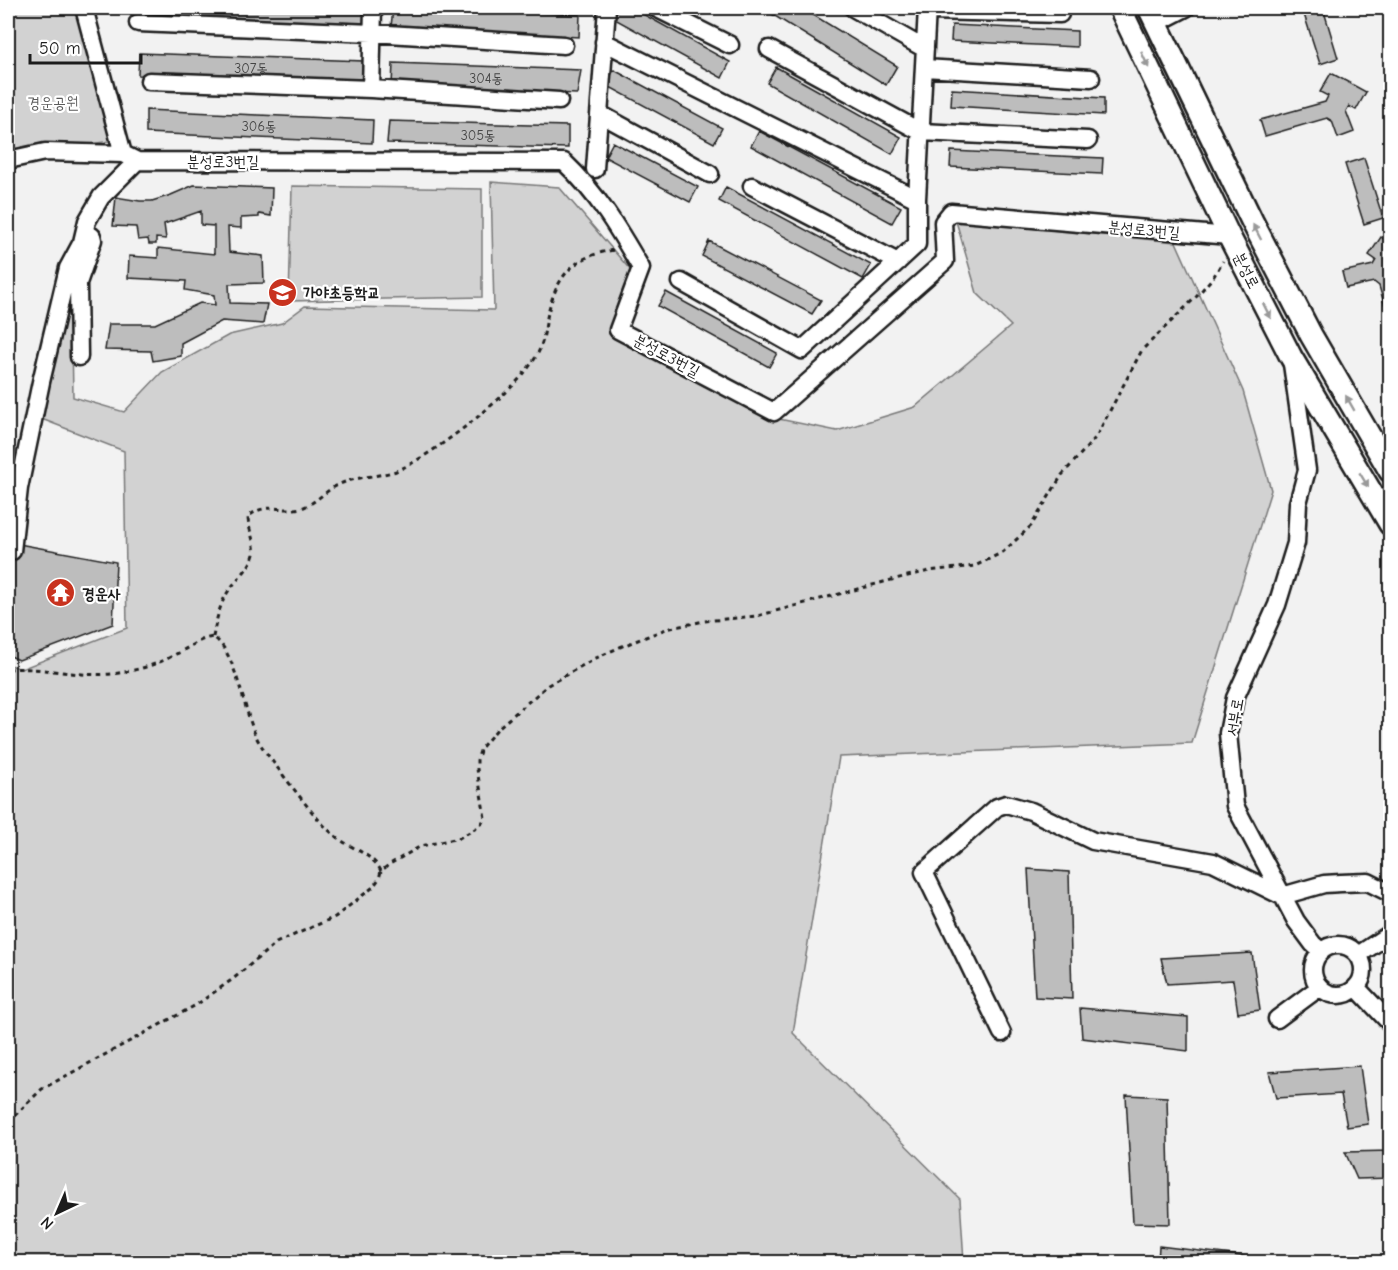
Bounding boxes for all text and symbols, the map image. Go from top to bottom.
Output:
scale bar [30,27,141,65]
text: 50 m [39,38,81,59]
one-way arrow [1141,52,1150,69]
house number: 307동 [234,60,268,77]
house number: 304동 [469,70,503,87]
park label: 경운공원 [27,94,79,112]
house number: 306동 [242,118,276,135]
house number: 305동 [461,127,495,144]
street label: 분성로3번길 [187,153,259,171]
street label: 분성로3번길 [1107,218,1181,242]
one-way arrow [1252,223,1262,240]
street label: 분성로 [1229,249,1263,292]
school or university icon: 가야초등학교 [266,276,298,308]
place label: 가야초등학교 [303,284,380,302]
one-way arrow [1263,303,1272,320]
street label: 분성로3번길 [630,331,703,381]
one-way arrow [1346,394,1356,411]
one-way arrow [1359,472,1370,488]
temple icon: 경운사 [45,577,77,609]
place label: 경운사 [82,585,121,603]
street label: 서부로 [1223,697,1247,738]
north arrow [27,1183,87,1243]
text: N [37,1213,57,1233]

